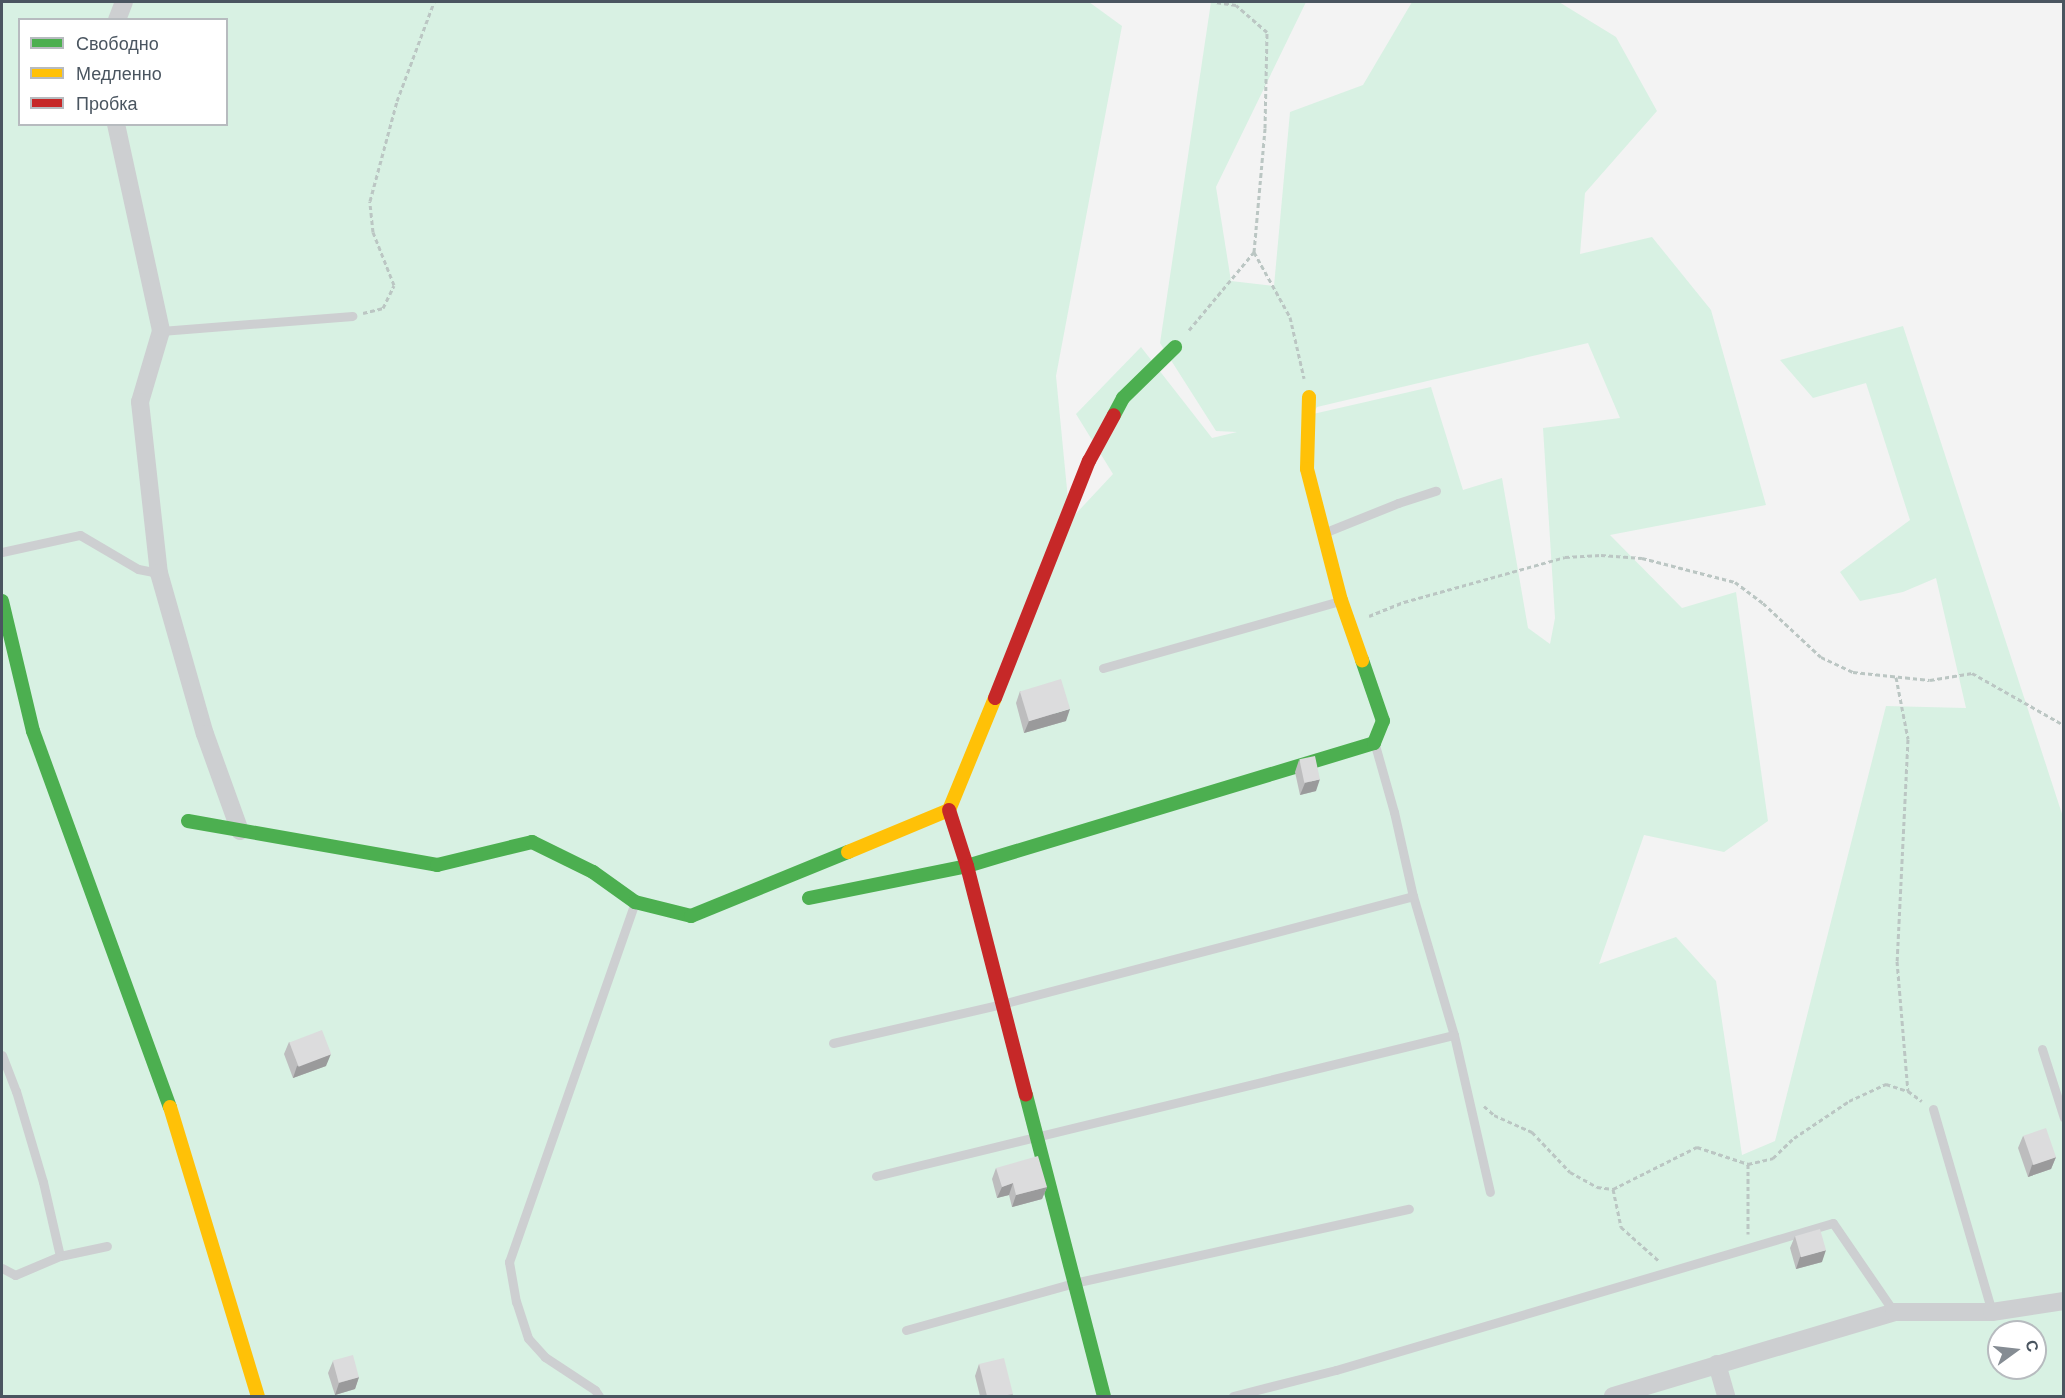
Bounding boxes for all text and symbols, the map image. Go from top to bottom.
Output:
legend [18,18,228,126]
text: Свободно [76,32,159,54]
text: Медленно [76,62,162,84]
text: Пробка [76,92,138,114]
north arrow [1987,1320,2047,1380]
text: С [2022,1338,2044,1354]

